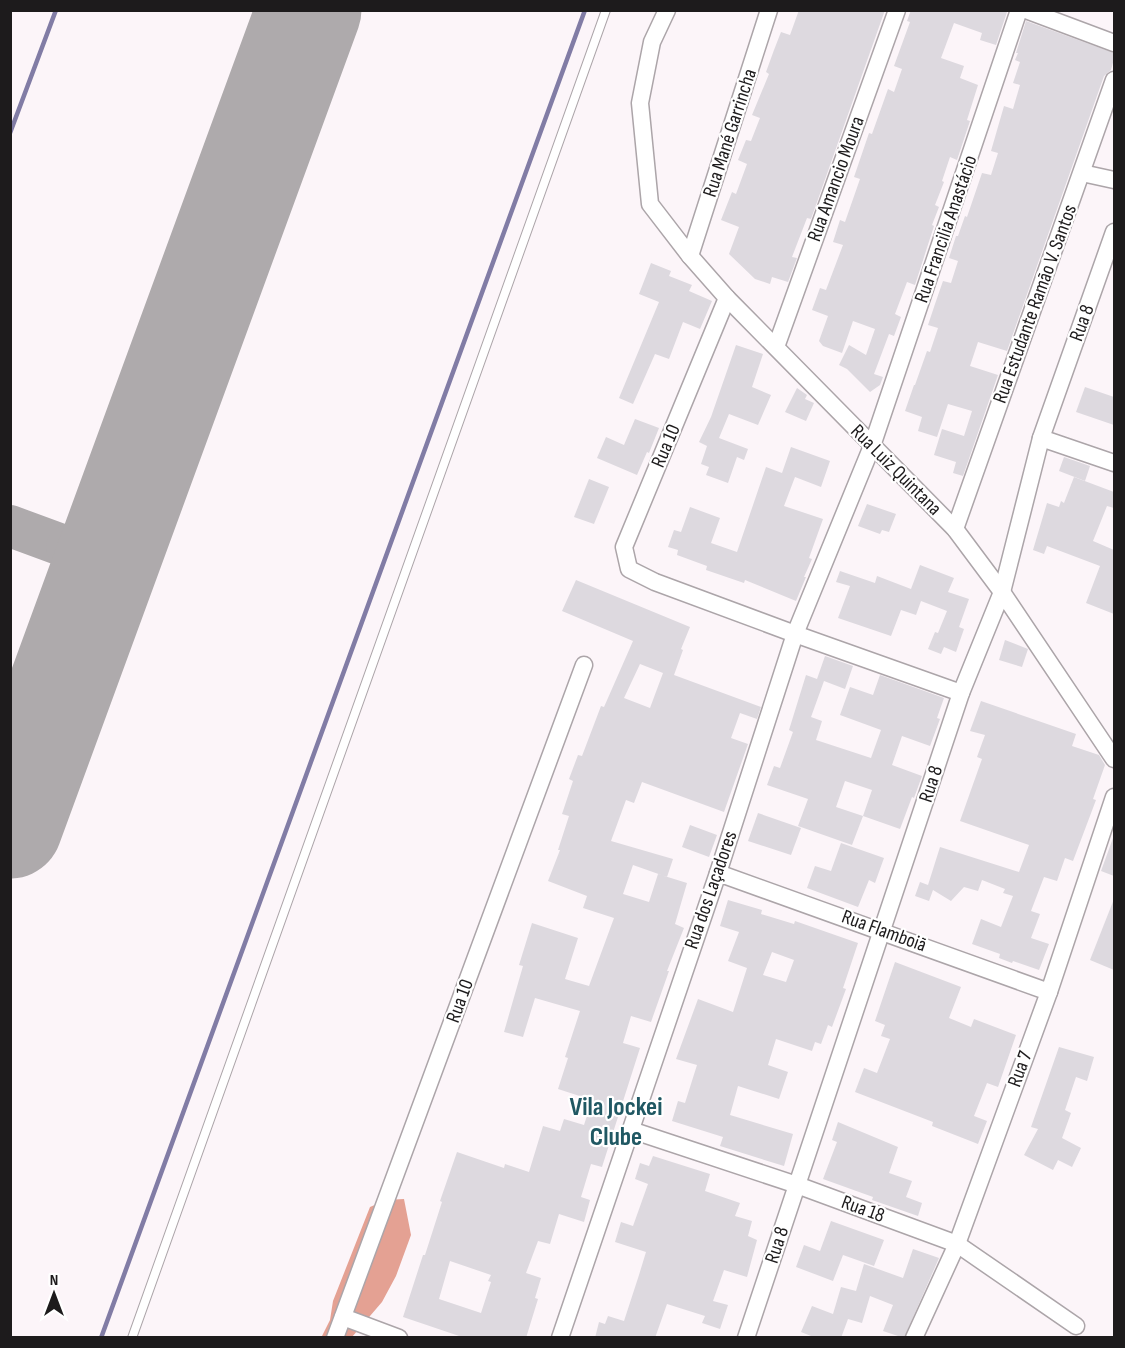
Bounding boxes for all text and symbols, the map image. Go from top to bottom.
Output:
street label: Rua Mané Garrincha [698,66,762,200]
street label: Rua Amancio Moura [802,113,870,245]
street label: Rua Francilia Anastácio [910,152,982,306]
street label: Rua Estudante Ramão V. Santos [988,201,1082,407]
street label: Rua 8 [1064,301,1100,345]
street label: Rua Luiz Quintana [845,419,947,521]
street label: Rua 10 [646,421,686,471]
street label: Rua 8 [914,763,948,805]
street label: Rua dos Laçadores [680,828,742,952]
street label: Rua Flamboiã [838,905,930,957]
street label: Rua 10 [441,976,479,1026]
street label: Rua 7 [1002,1048,1038,1090]
district label: Vila Jockei Clube [569,1092,663,1153]
street label: Rua 18 [838,1190,888,1228]
street label: Rua 8 [760,1224,794,1266]
north arrow [24,1264,84,1324]
text: N [50,1271,58,1290]

